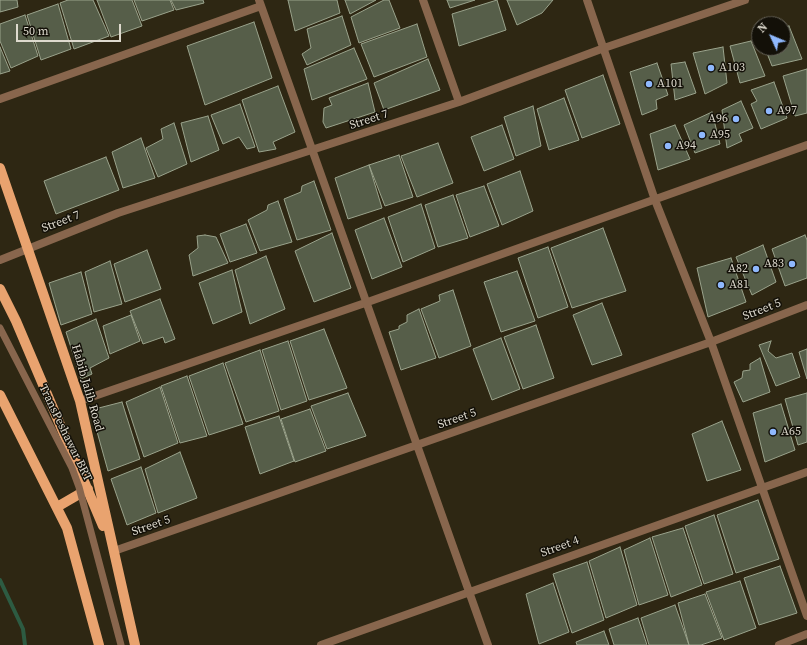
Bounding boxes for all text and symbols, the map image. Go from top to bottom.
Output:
scale bar [18,16,123,42]
north arrow [751,16,791,56]
text: N [755,20,771,36]
text: 50 m [23,23,49,39]
place label: A103 [719,61,745,75]
marker: A103 [706,63,716,73]
place label: A101 [657,77,683,91]
marker: A101 [644,79,654,89]
place label: A97 [777,104,797,118]
marker: A97 [764,106,774,116]
street label: Street 7 [348,107,390,133]
place label: A96 [708,112,728,126]
marker: A96 [731,114,741,124]
place label: A95 [710,128,730,142]
marker: A95 [697,130,707,140]
place label: A94 [676,139,696,153]
marker: A94 [663,141,673,151]
street label: Street 7 [40,208,82,236]
place label: A83 [764,257,784,271]
marker: A83 [787,259,797,269]
place label: A82 [728,262,748,276]
marker: A82 [751,264,761,274]
place label: A81 [729,278,749,292]
marker: A81 [716,280,726,290]
street label: Street 5 [741,296,783,324]
street label: Habib Jalib Road [68,343,106,433]
street label: TransPeshawar BRT [35,382,95,484]
street label: Street 5 [436,406,478,432]
place label: A65 [781,425,801,439]
marker: A65 [768,427,778,437]
street label: Street 5 [130,513,172,539]
street label: Street 4 [539,533,581,561]

